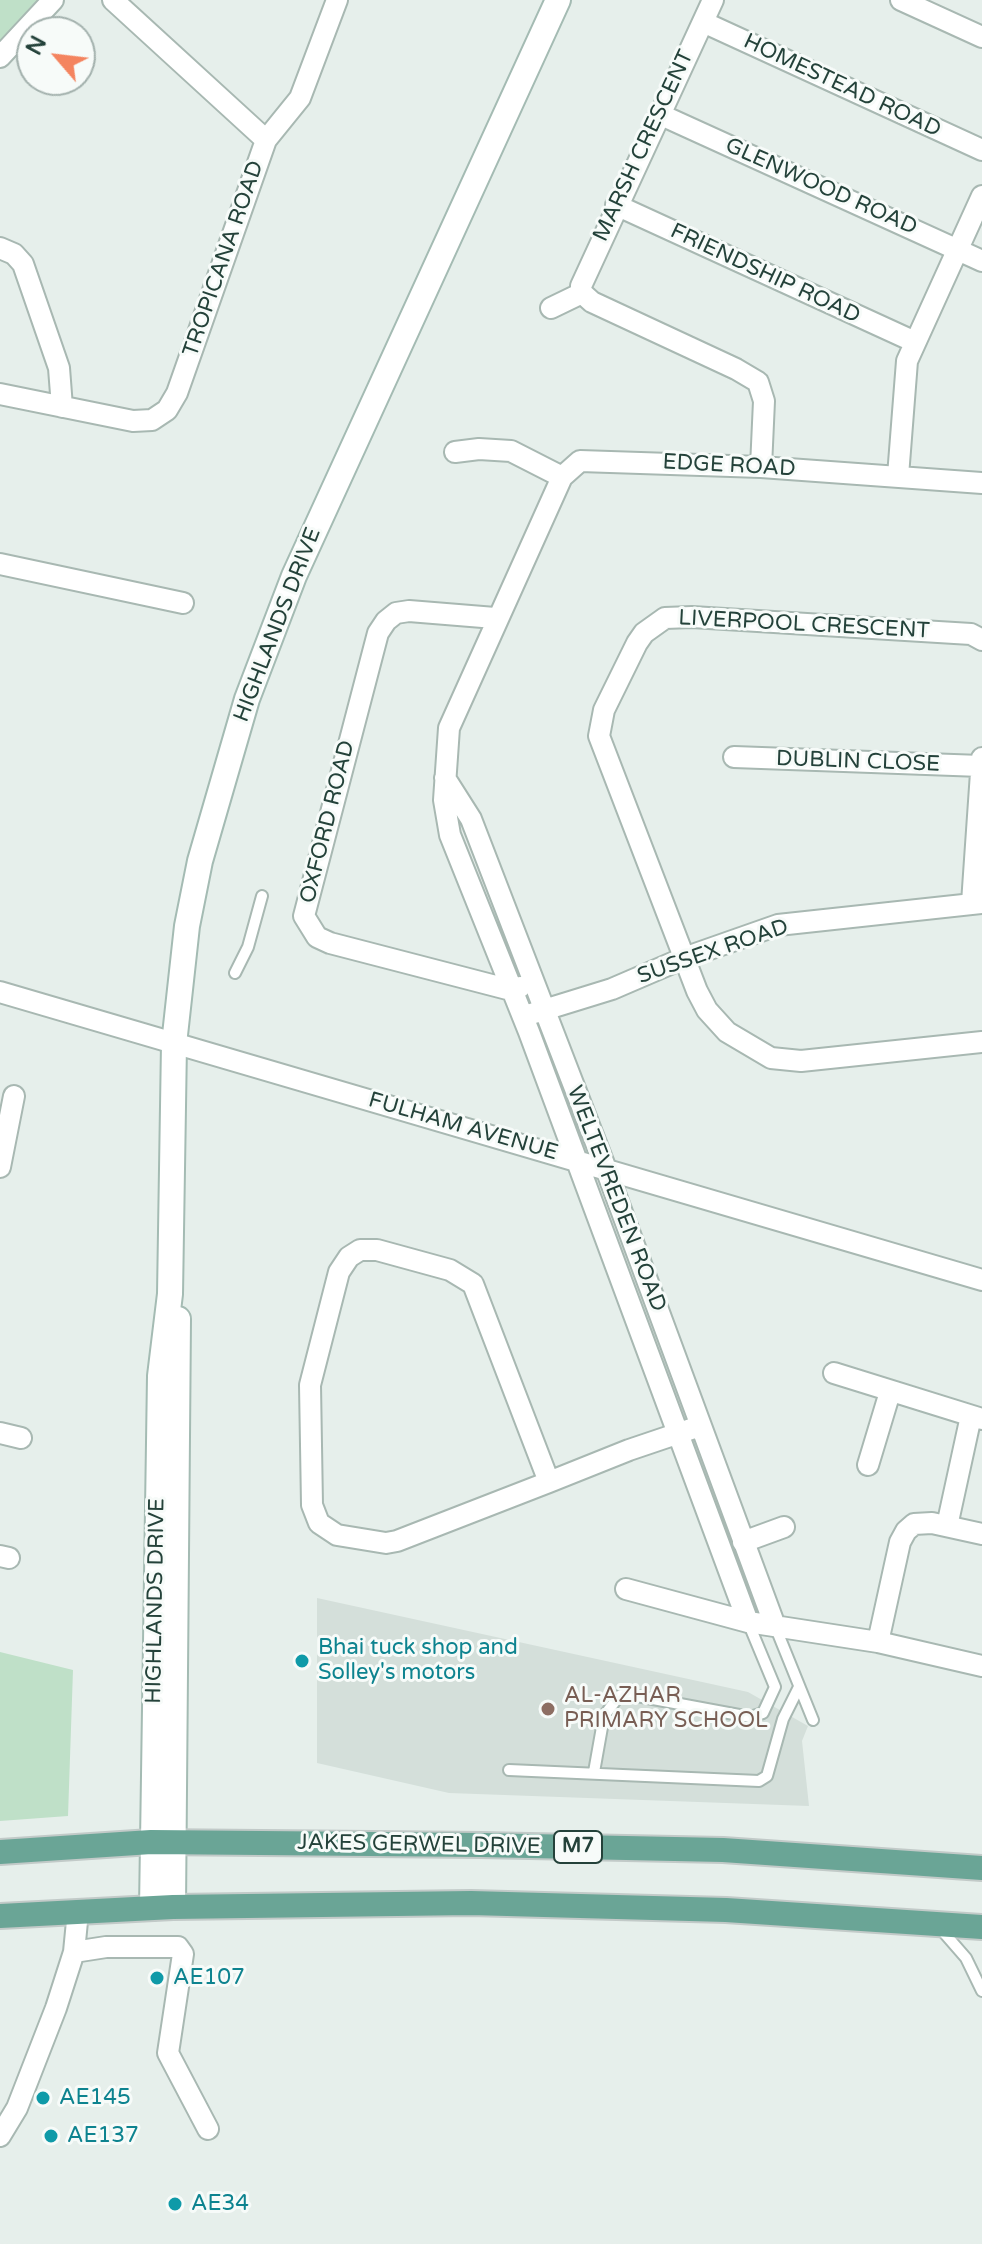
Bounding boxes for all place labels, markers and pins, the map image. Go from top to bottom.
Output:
place label: Bhai tuck shop and Solley's motors [318,1635,518,1686]
marker: Bhai tuck shop and Solley's motors [293,1652,311,1670]
place label: AL-AZHAR PRIMARY SCHOOL [564,1683,768,1734]
marker: AL-AZHAR PRIMARY SCHOOL [539,1700,557,1718]
place label: AE107 [173,1965,245,1991]
marker: AE107 [148,1969,166,1987]
place label: AE145 [59,2085,131,2111]
marker: AE145 [34,2089,52,2107]
place label: AE137 [67,2123,139,2149]
marker: AE137 [42,2127,60,2145]
place label: AE34 [191,2191,249,2217]
marker: AE34 [166,2195,184,2213]

